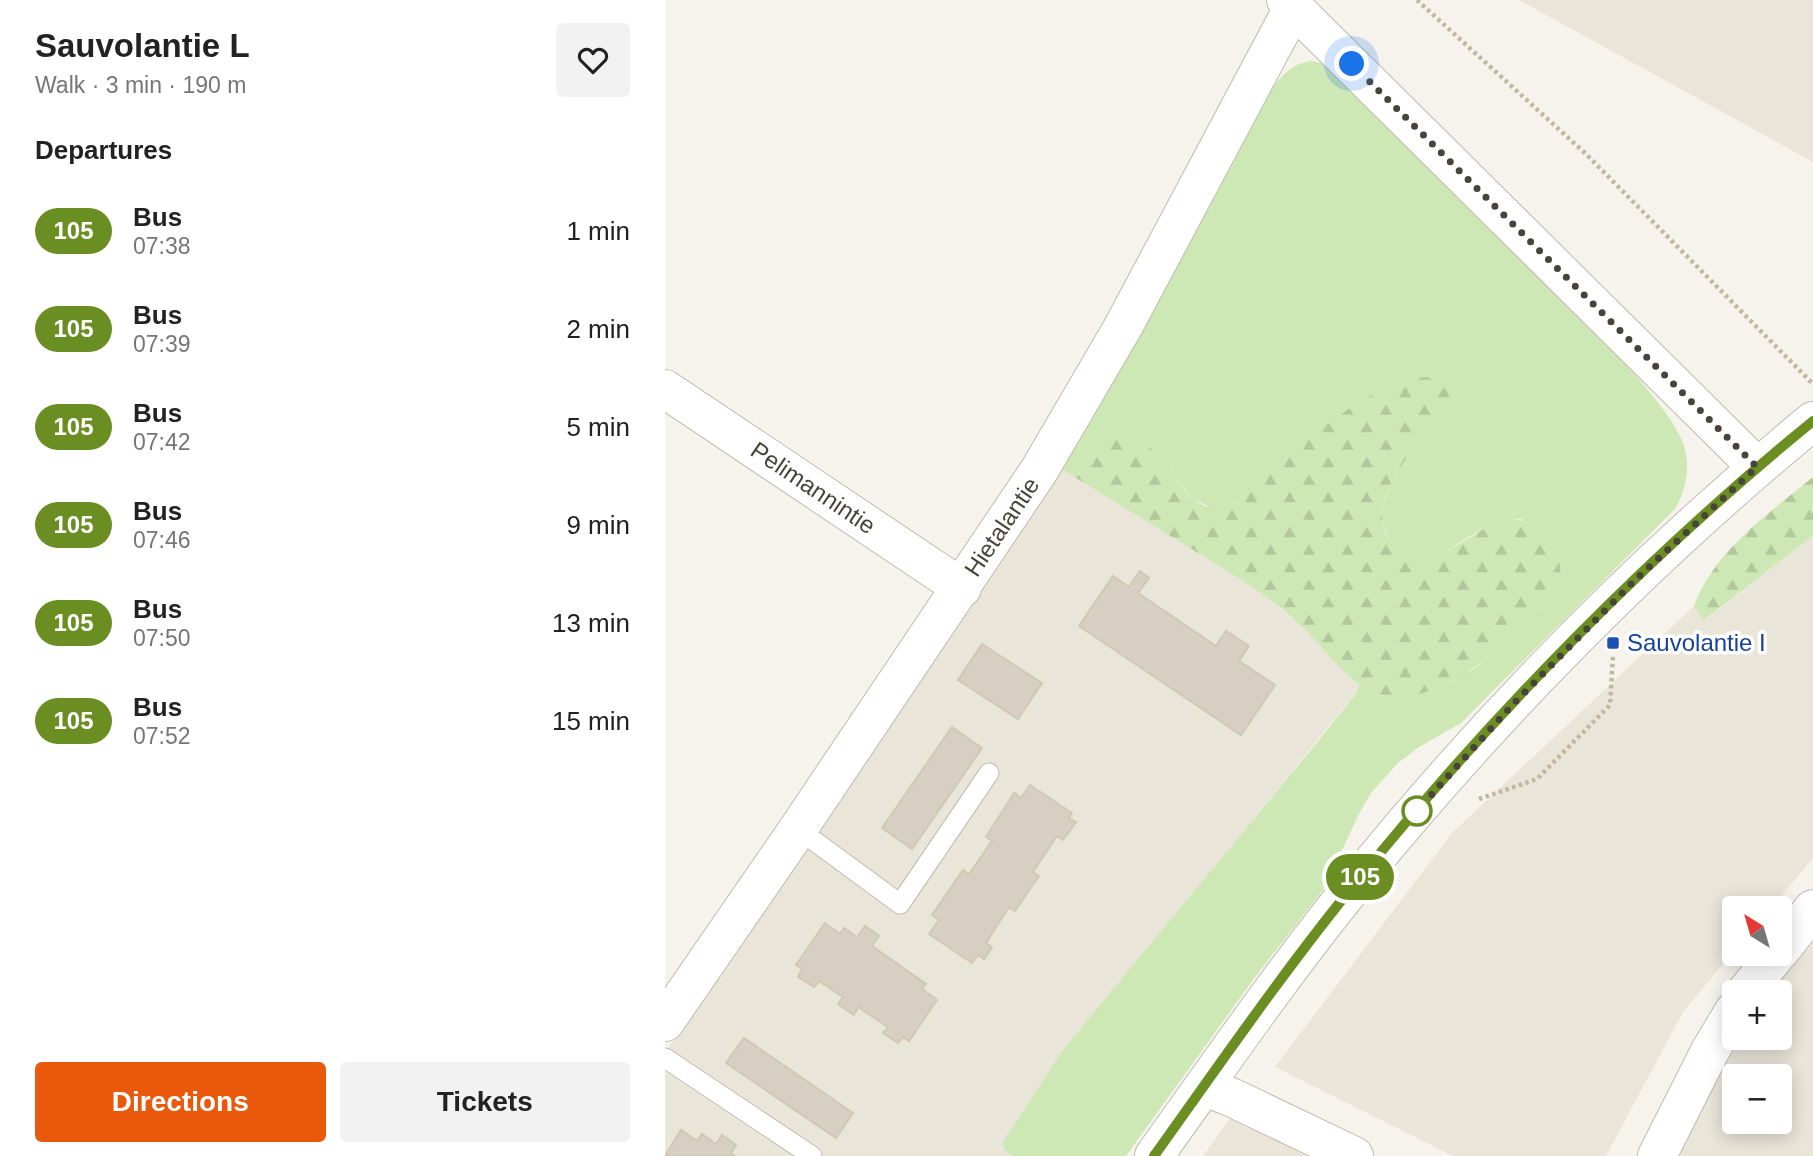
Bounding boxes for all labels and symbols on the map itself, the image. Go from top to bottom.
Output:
your location [1334,46,1369,81]
street label: Pelimannintie [746,436,881,539]
street label: Hietalantie [959,472,1044,581]
place label: Sauvolantie I [1627,629,1766,656]
marker: Sauvolantie I [1605,635,1621,651]
unlabelled marker [1402,796,1432,826]
line badge: 105 [1320,854,1400,900]
north arrow [1722,896,1792,966]

